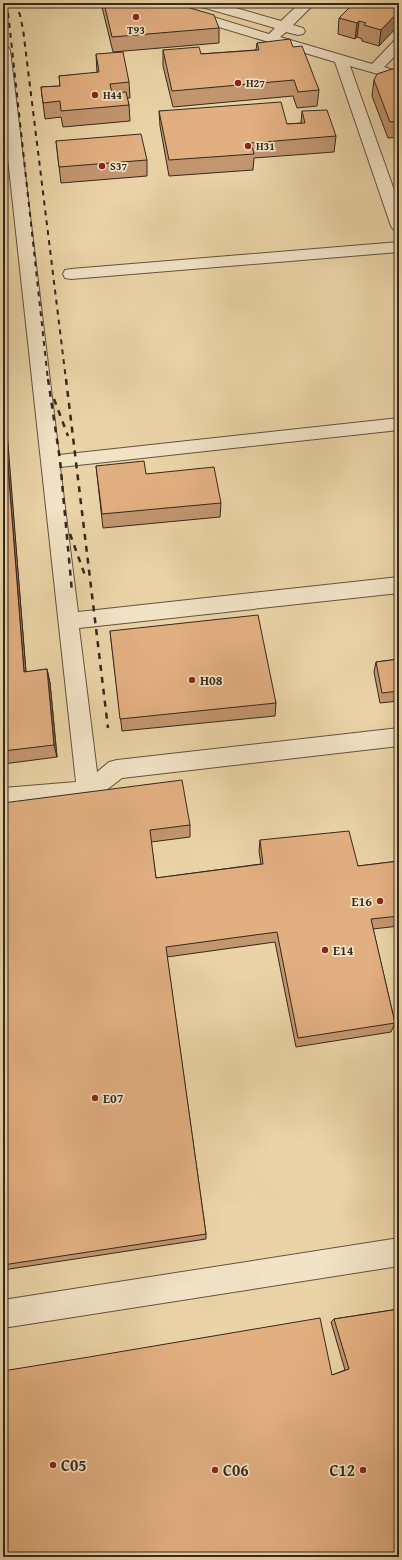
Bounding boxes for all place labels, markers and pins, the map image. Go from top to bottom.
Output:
marker: T93 [131,12,141,22]
place label: T93 [127,22,145,38]
place label: H27 [246,75,265,91]
marker: H27 [233,78,243,88]
place label: H44 [103,87,122,103]
marker: H44 [90,90,100,100]
place label: H31 [256,138,275,154]
marker: H31 [243,141,253,151]
place label: S37 [110,158,127,174]
marker: S37 [97,161,107,171]
place label: H08 [200,671,223,690]
marker: H08 [187,675,197,685]
place label: E16 [352,892,372,911]
marker: E16 [375,896,385,906]
place label: E14 [333,941,354,960]
marker: E14 [320,945,330,955]
place label: E07 [103,1089,124,1108]
marker: E07 [90,1093,100,1103]
place label: C05 [61,1453,87,1477]
place label: C06 [223,1458,249,1482]
place label: C12 [329,1458,355,1482]
marker: C05 [48,1460,58,1470]
marker: C06 [210,1465,220,1475]
marker: C12 [358,1465,368,1475]

